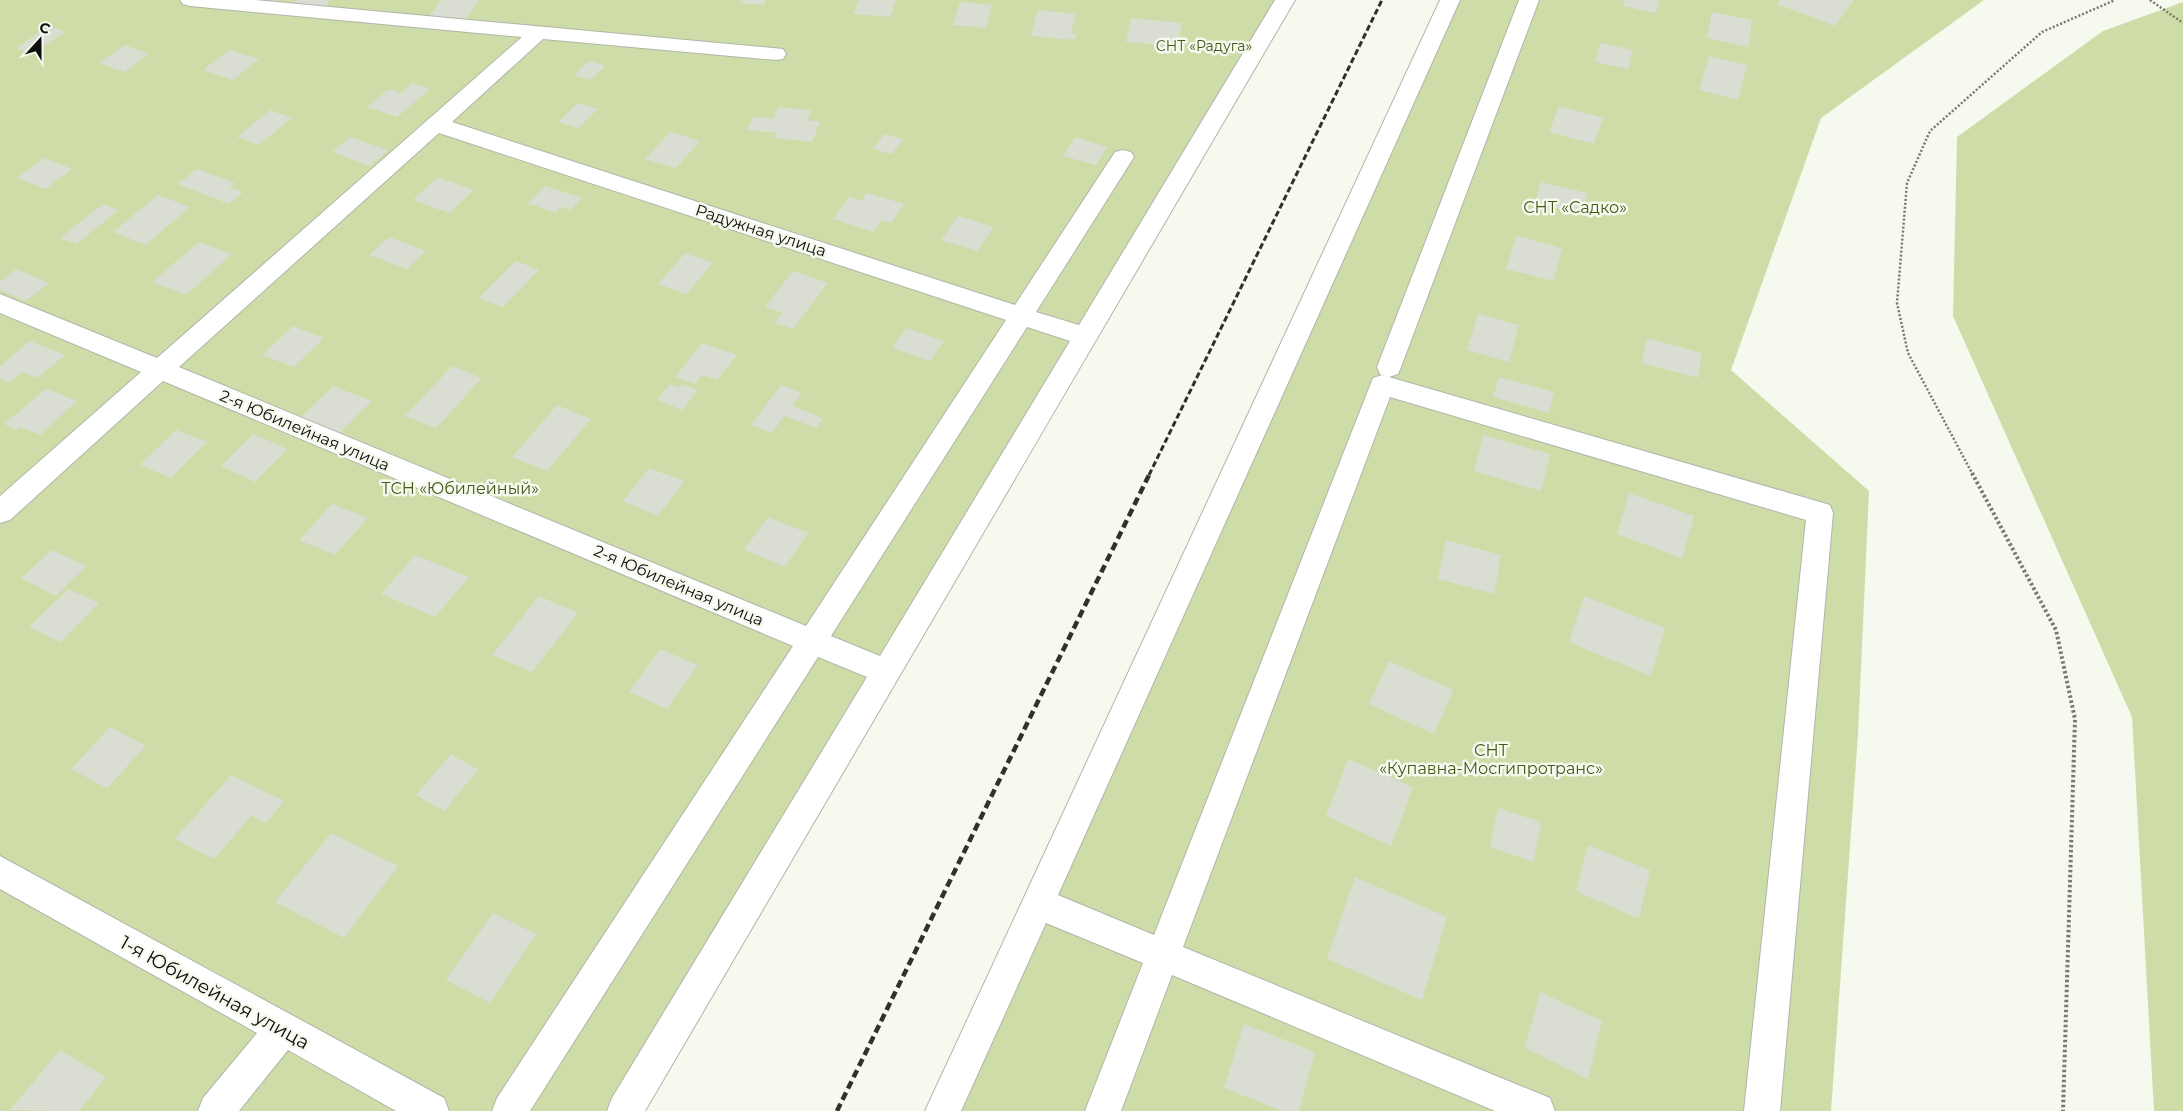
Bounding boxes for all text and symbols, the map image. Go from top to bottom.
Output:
north arrow [15,15,65,65]
text: С [37,18,53,38]
park label: СНТ «Радуга» [1156,37,1252,55]
park label: СНТ «Садко» [1523,198,1627,217]
street label: Радужная улица [693,200,829,261]
street label: 2-я Юбилейная улица [217,386,393,475]
park label: ТСН «Юбилейный» [381,479,539,498]
street label: 2-я Юбилейная улица [591,541,767,630]
park label: СНТ «Купавна-Мосгипротранс» [1379,741,1603,778]
street label: 1-я Юбилейная улица [116,931,314,1054]

